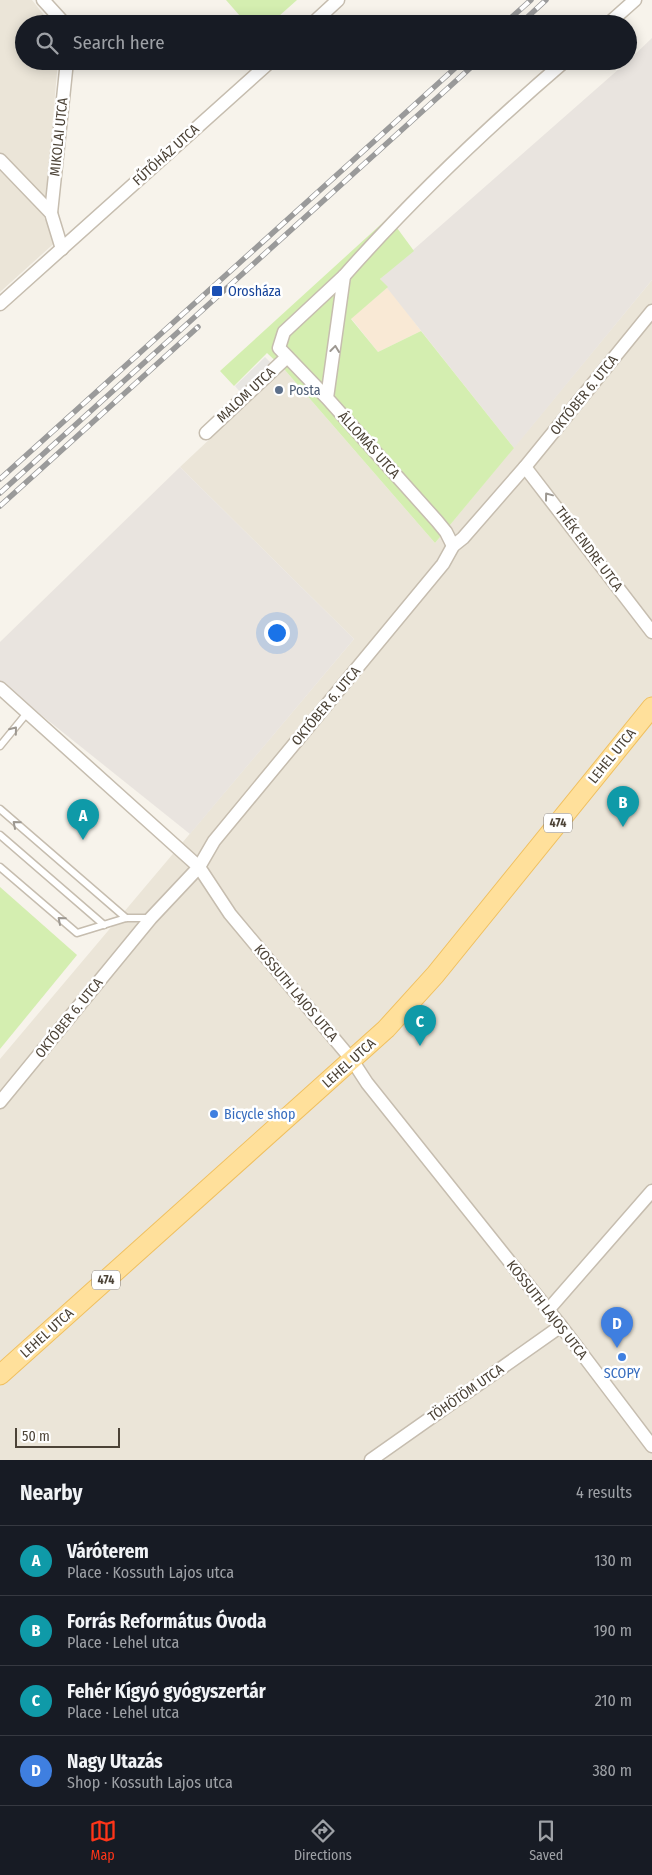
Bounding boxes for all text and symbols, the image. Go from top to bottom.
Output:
search box [15,15,637,70]
icon: search [33,29,61,57]
text: Search here [73,31,165,54]
street label: MIKOLAI UTCA [46,96,72,177]
street label: FŰTŐHÁZ UTCA [129,120,203,189]
place label: Orosháza [228,283,281,300]
marker: Orosháza [210,284,224,298]
one-way arrow [329,345,340,353]
street label: OKTÓBER 6. UTCA [546,350,622,438]
street label: MALOM UTCA [213,363,279,426]
place label: Posta [289,382,321,399]
marker: Posta [273,384,285,396]
street label: ÁLLOMÁS UTCA [335,407,405,482]
one-way arrow [545,492,554,502]
street label: THÉK ENDRE UTCA [552,503,628,595]
your location [264,620,290,646]
street label: OKTÓBER 6. UTCA [287,662,364,749]
street label: LEHEL UTCA [585,725,640,787]
one-way arrow [8,726,17,735]
pin: B [607,786,639,827]
pin: A [67,799,99,840]
road number: 474 [544,814,572,832]
one-way arrow [13,820,22,829]
one-way arrow [58,917,67,926]
street label: KOSSUTH LAJOS UTCA [250,941,342,1045]
street label: OKTÓBER 6. UTCA [31,973,107,1061]
pin: C [404,1005,436,1046]
street label: LEHEL UTCA [319,1034,380,1091]
place label: Bicycle shop [224,1106,295,1123]
marker: Bicycle shop [208,1108,220,1120]
street label: KOSSUTH LAJOS UTCA [503,1257,591,1364]
road number: 474 [92,1270,120,1290]
street label: LEHEL UTCA [17,1304,78,1361]
pin: D [601,1307,633,1348]
marker: SCOPY [616,1351,628,1363]
street label: TÖHÖTÖM UTCA [424,1360,508,1425]
place label: SCOPY [604,1365,640,1382]
scale bar [15,1425,120,1448]
text: 50 m [22,1428,50,1445]
text: Nearby [20,1480,82,1506]
text: 4 results [576,1483,632,1502]
text: Váróterem [67,1540,149,1563]
text: A [32,1551,40,1570]
text: 130 m [594,1551,632,1570]
text: Place · Kossuth Lajos utca [67,1563,234,1582]
text: Forrás Református Óvoda [67,1610,266,1633]
text: B [32,1621,40,1640]
text: 190 m [594,1621,632,1640]
text: Place · Lehel utca [67,1633,179,1652]
text: Fehér Kígyó gyógyszertár [67,1680,266,1703]
text: C [32,1691,40,1710]
text: 210 m [595,1691,632,1710]
text: Place · Lehel utca [67,1703,179,1722]
text: Nagy Utazás [67,1750,163,1773]
text: D [31,1761,41,1780]
text: 380 m [592,1761,632,1780]
text: Shop · Kossuth Lajos utca [67,1773,233,1792]
tab: Map [89,1817,117,1864]
tab: Directions [294,1817,352,1864]
tab: Saved [529,1817,563,1864]

